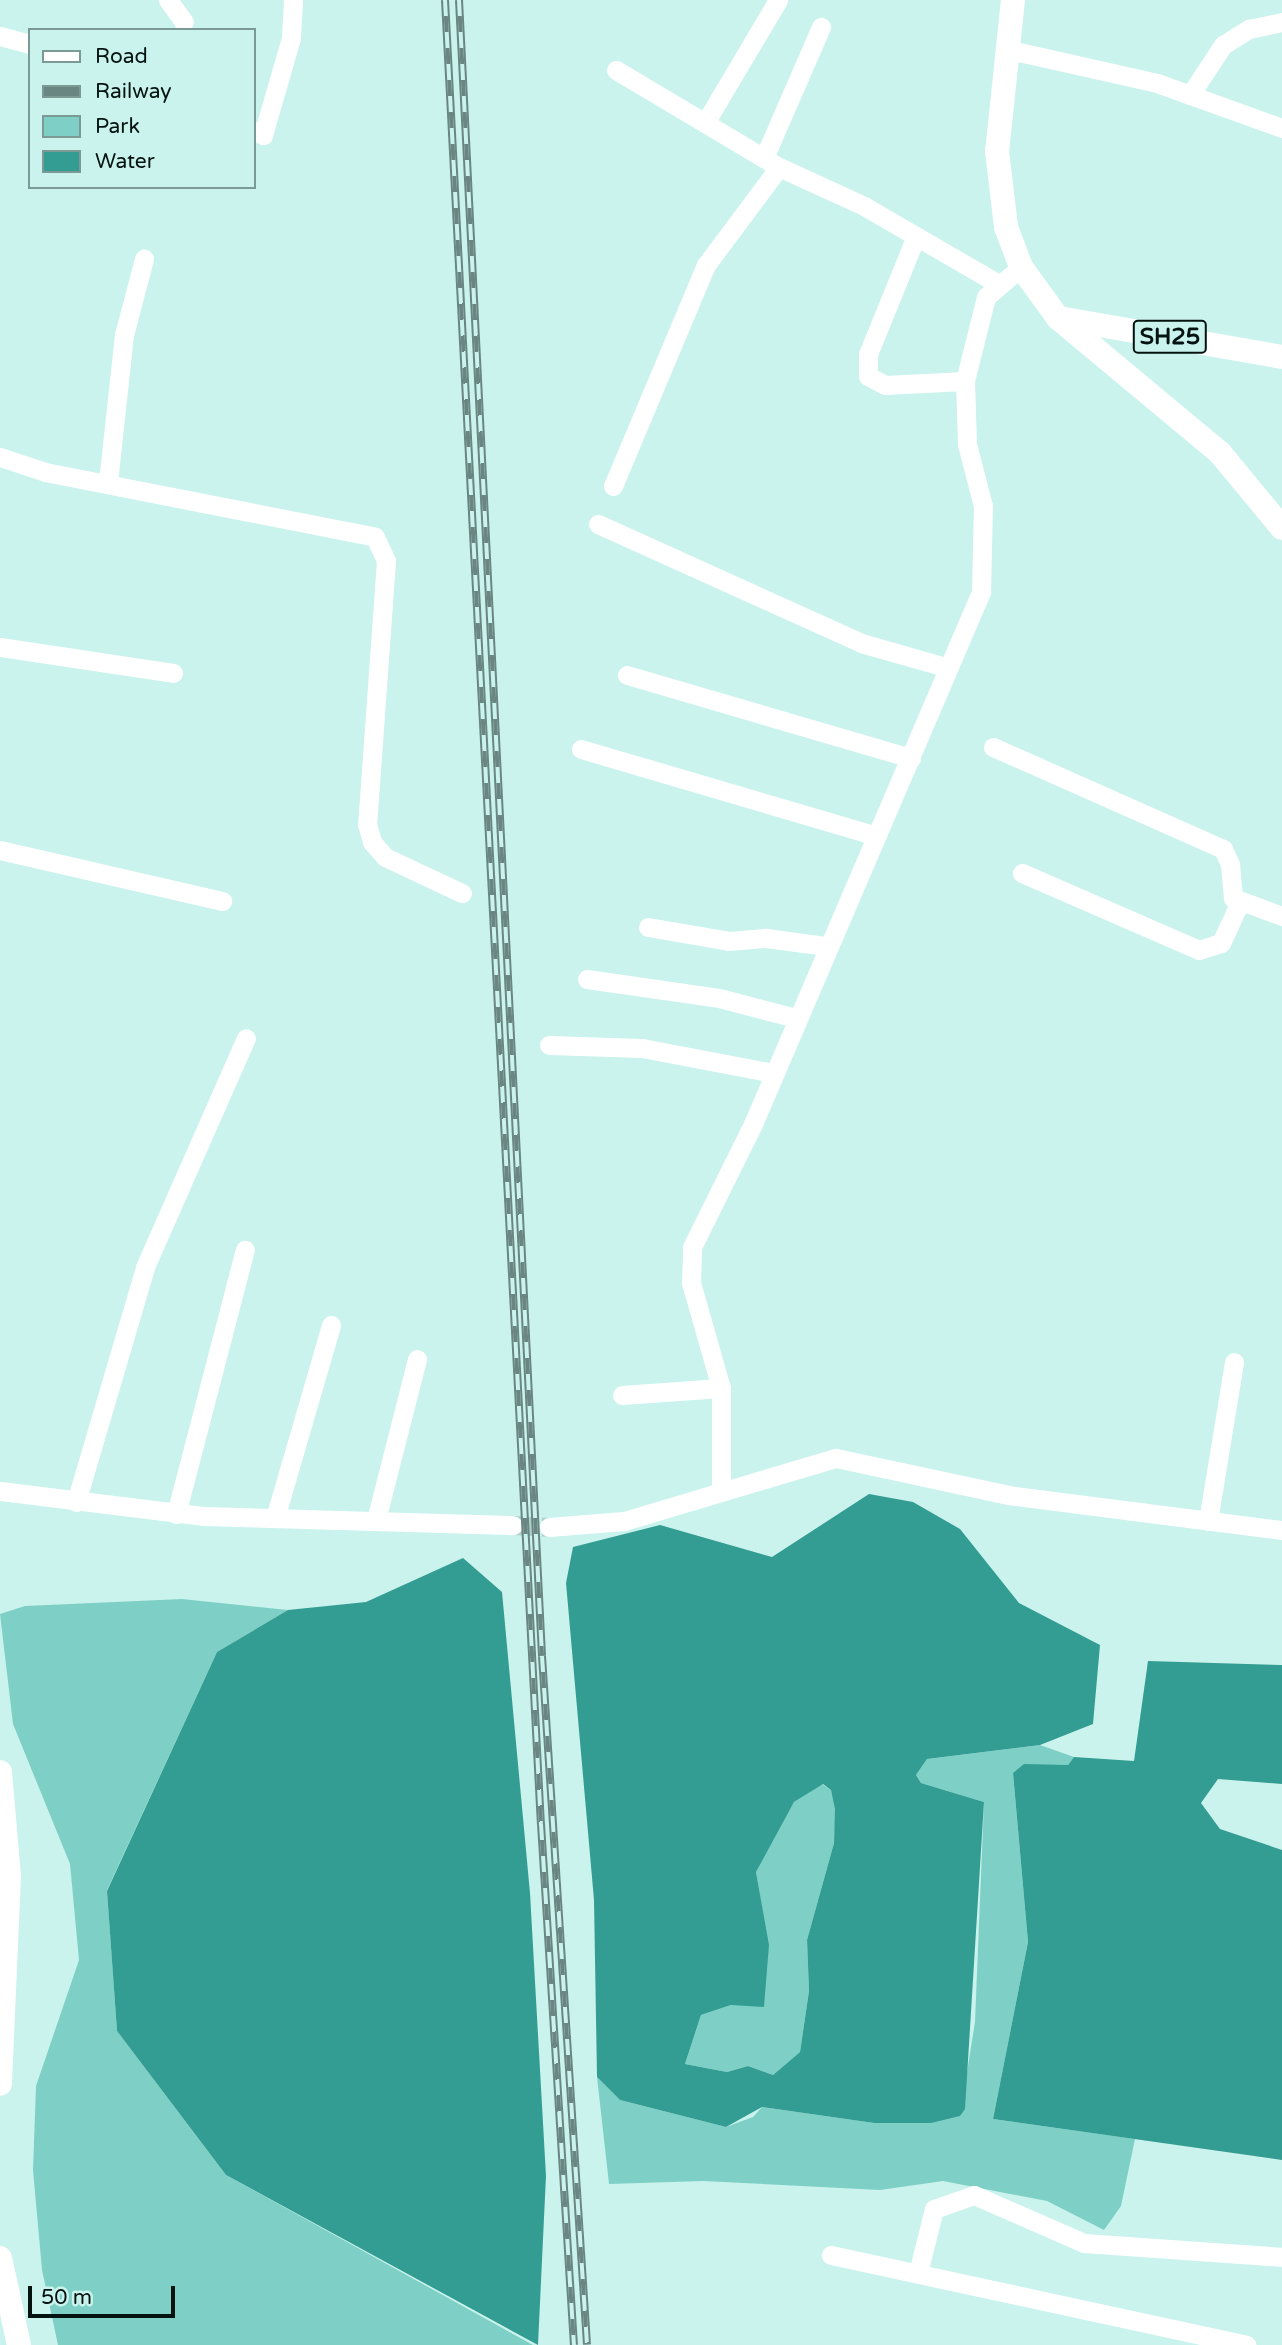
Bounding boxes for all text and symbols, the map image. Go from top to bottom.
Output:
legend [28,28,256,189]
text: Road [95,44,148,69]
text: Railway [95,79,172,104]
text: Park [95,114,140,139]
text: Water [95,149,155,174]
road number: SH25 [1132,318,1208,356]
scale bar [32,2272,178,2316]
text: 50 m [41,2285,92,2310]

